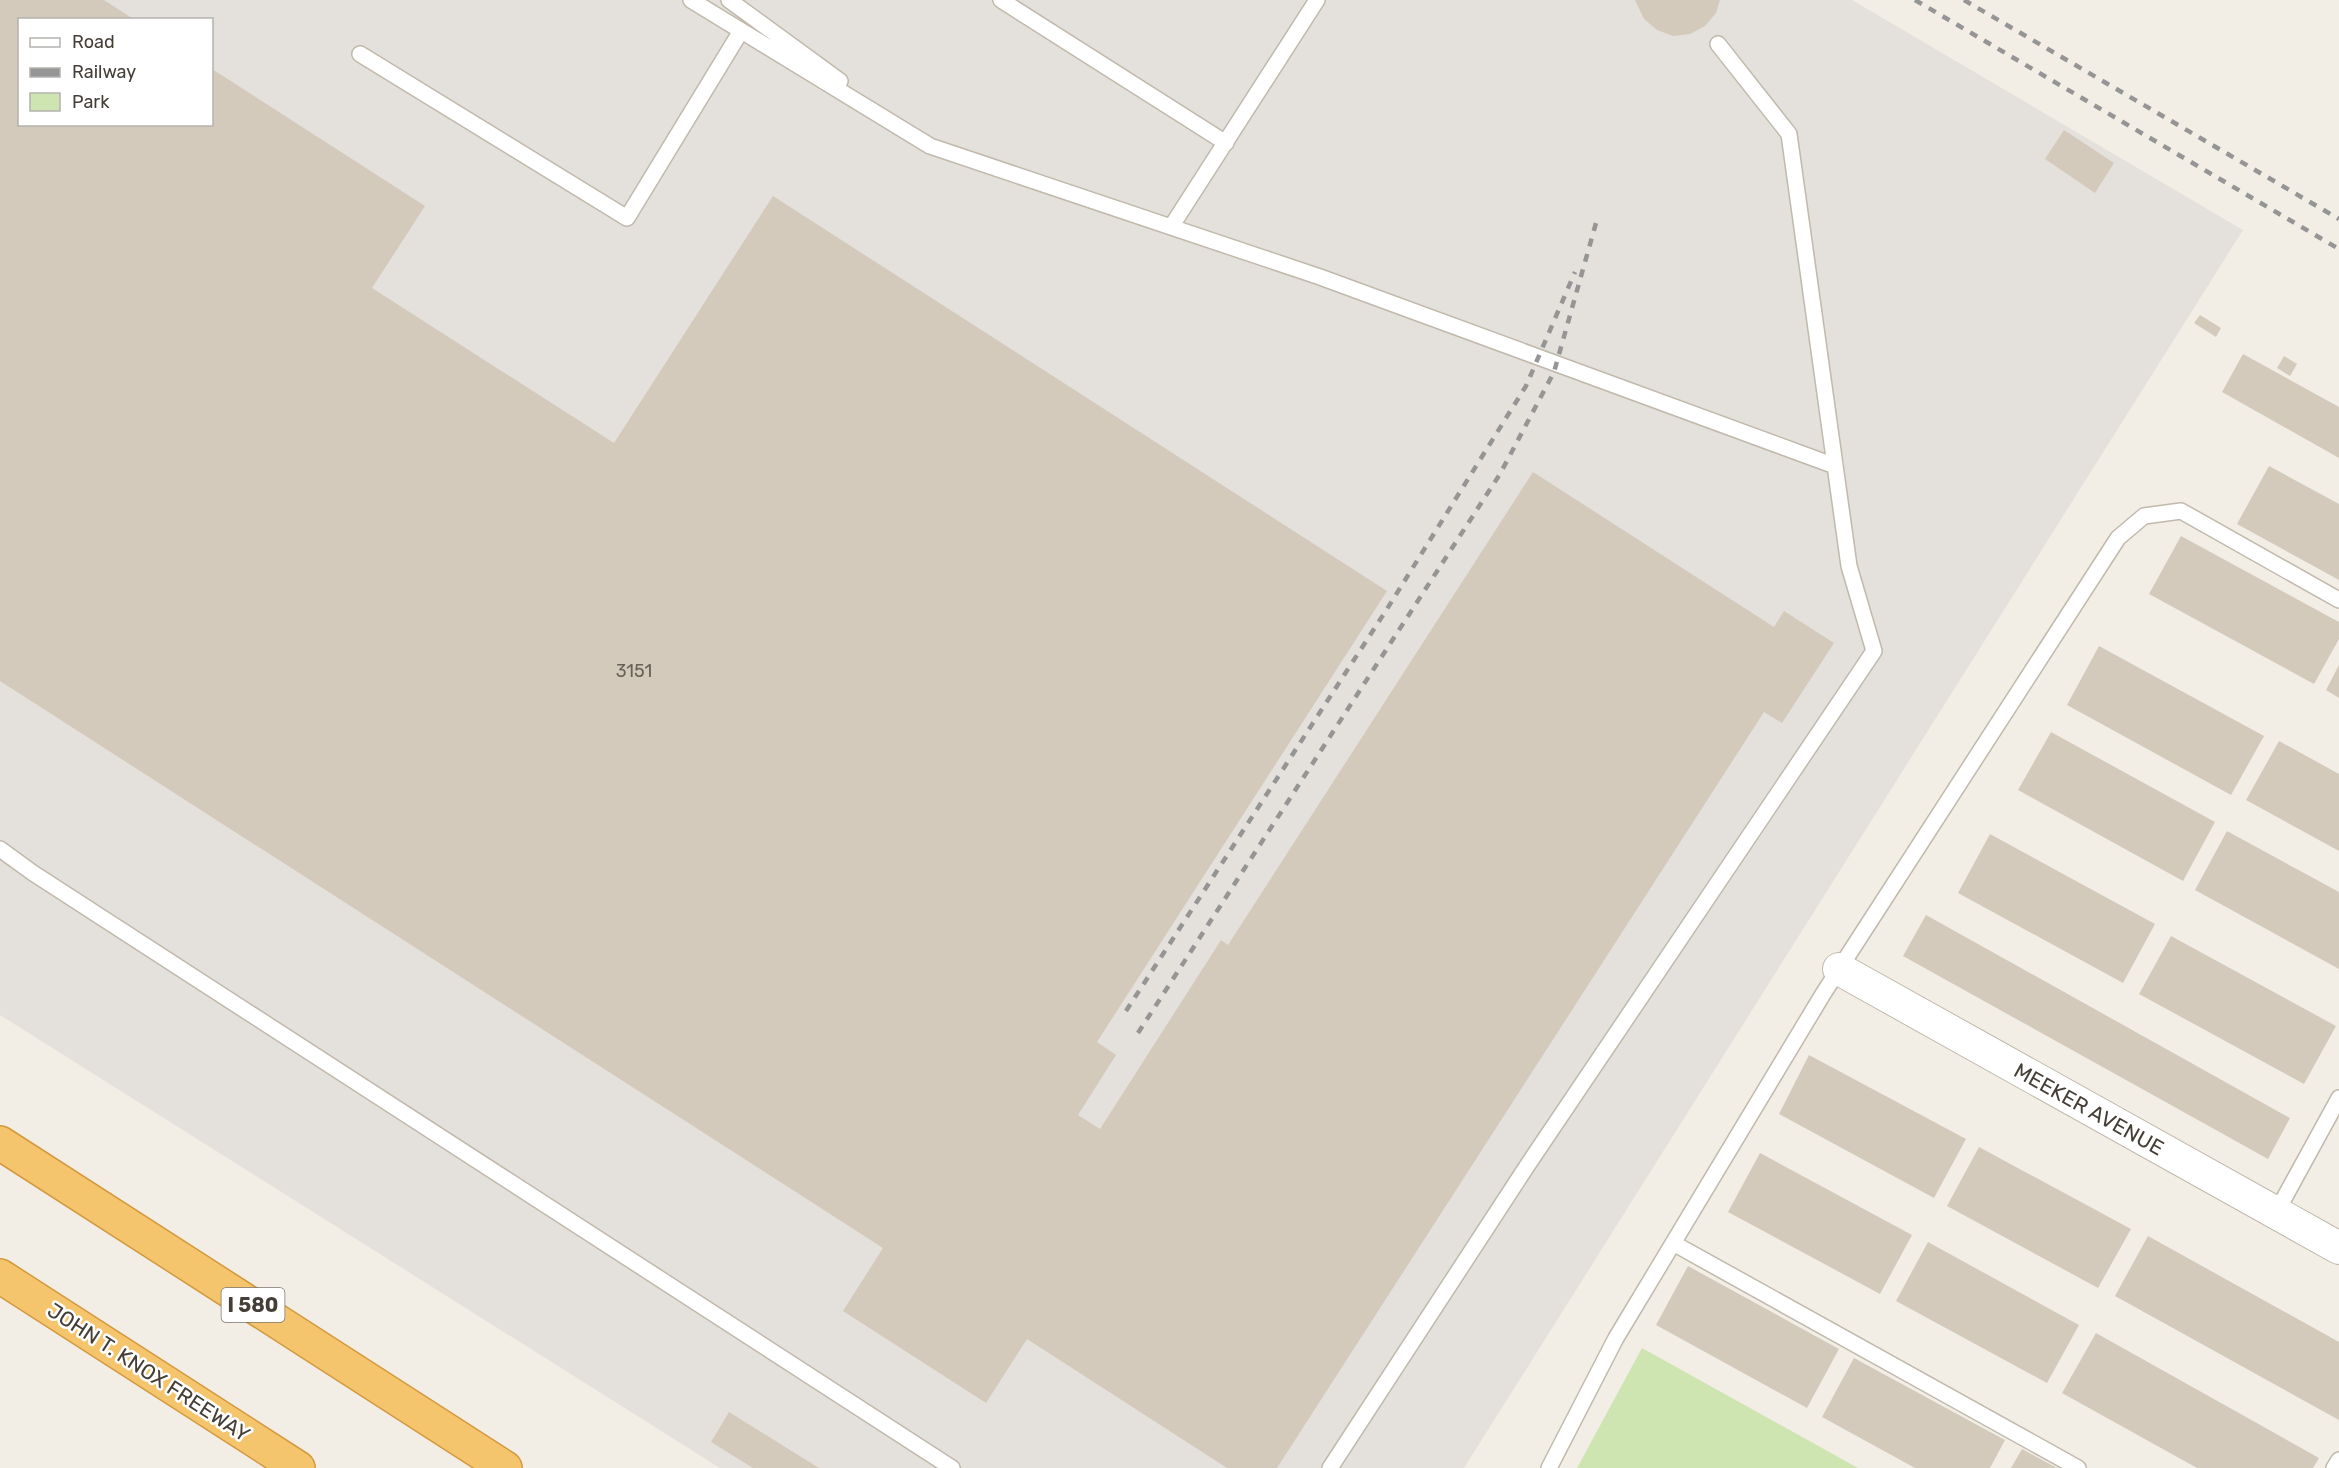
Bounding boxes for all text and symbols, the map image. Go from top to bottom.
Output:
legend [18,18,213,126]
text: Road [72,31,115,53]
text: Railway [72,61,136,83]
text: Park [72,91,110,113]
house number: 3151 [616,660,652,682]
street label: MEEKER AVENUE [2010,1057,2168,1161]
road number: I 580 [222,1288,284,1322]
street label: JOHN T. KNOX FREEWAY [43,1297,255,1447]

